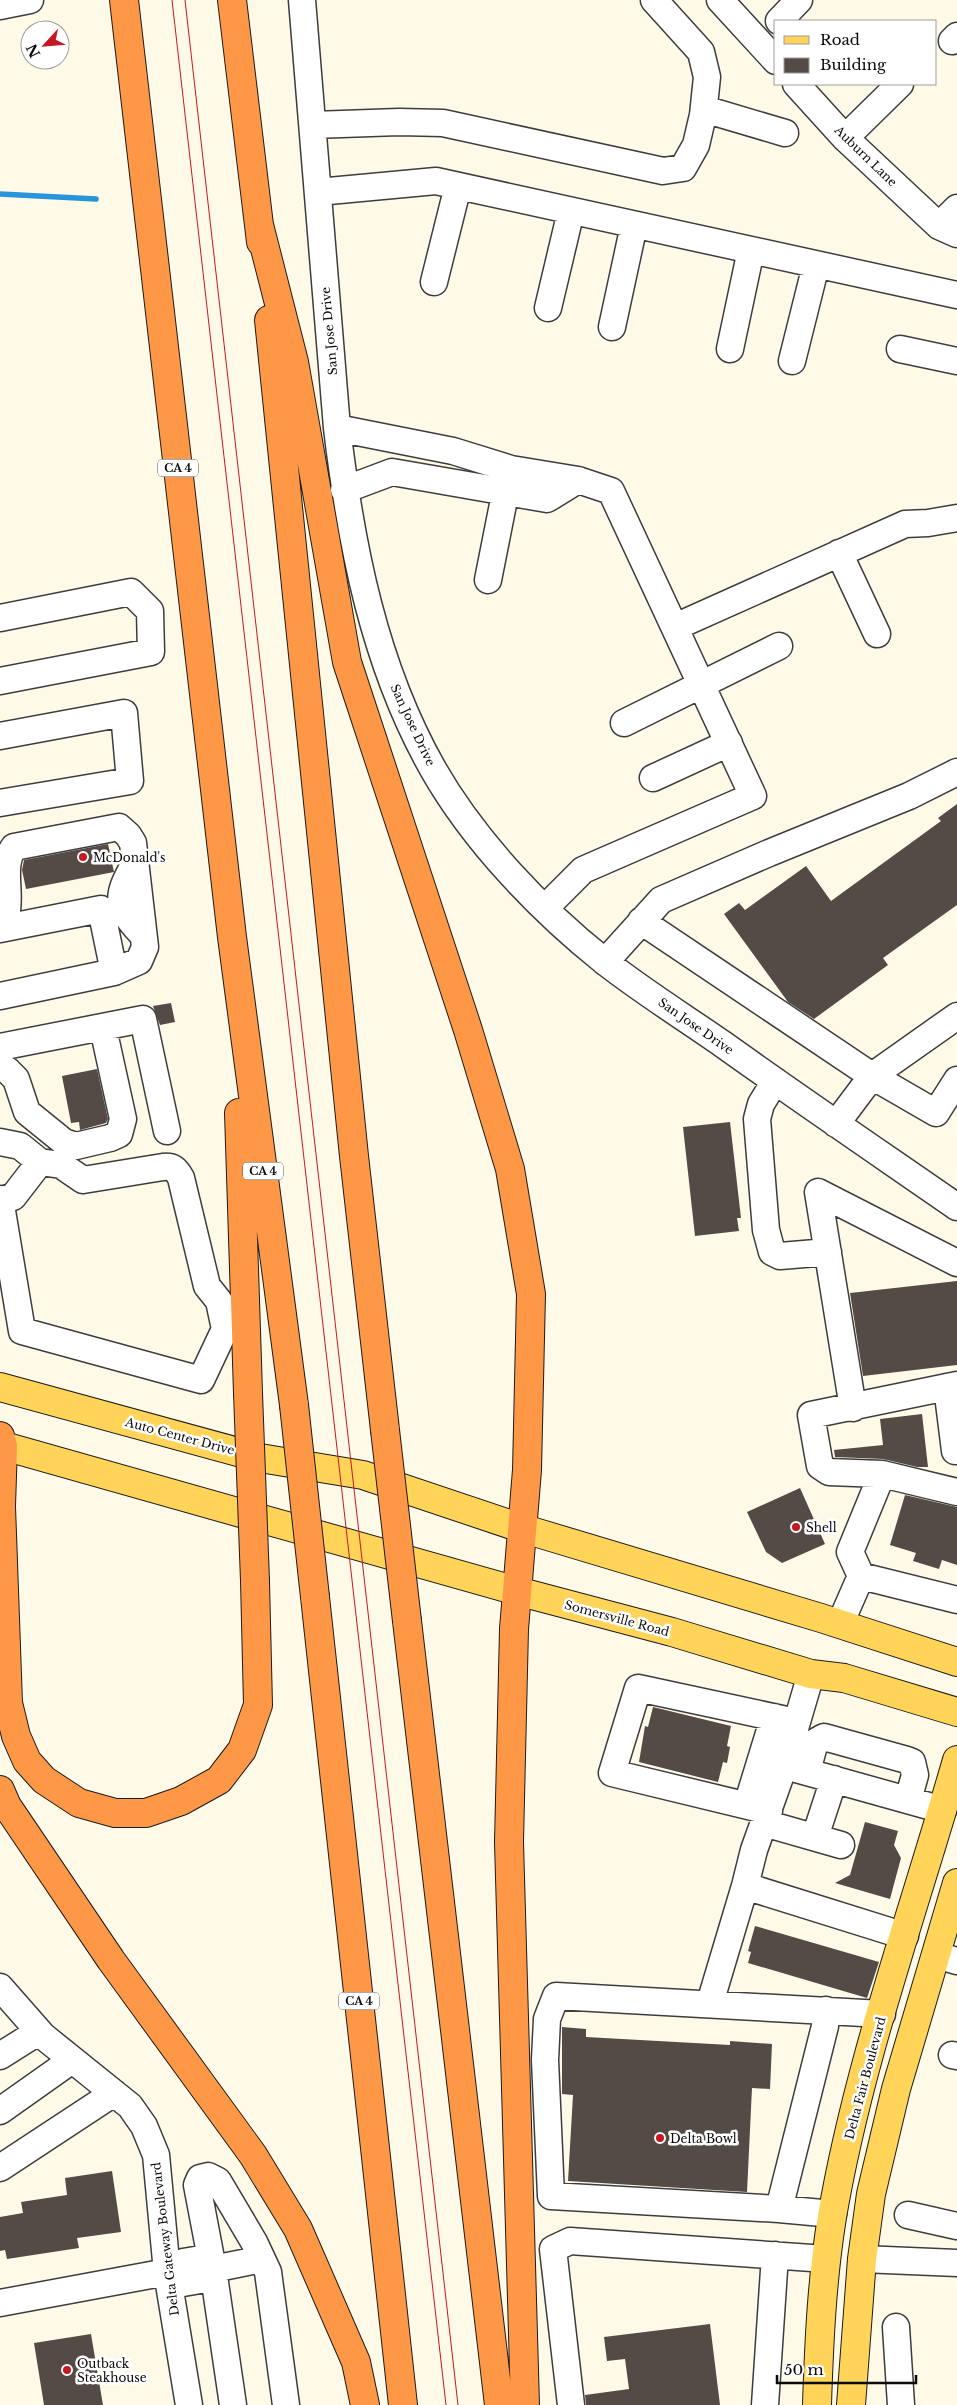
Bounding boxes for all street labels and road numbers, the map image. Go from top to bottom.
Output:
street label: Auburn Lane [831,122,900,190]
street label: San Jose Drive [318,286,340,376]
road number: CA 4 [158,459,198,476]
street label: San Jose Drive [388,682,439,768]
street label: San Jose Drive [655,994,737,1058]
road number: CA 4 [243,1162,283,1180]
street label: Auto Center Drive [123,1414,236,1458]
street label: Somersville Road [563,1597,671,1639]
road number: CA 4 [339,1992,379,2010]
street label: Delta Fair Boulevard [841,2015,889,2141]
street label: Delta Gateway Boulevard [148,2161,182,2317]

